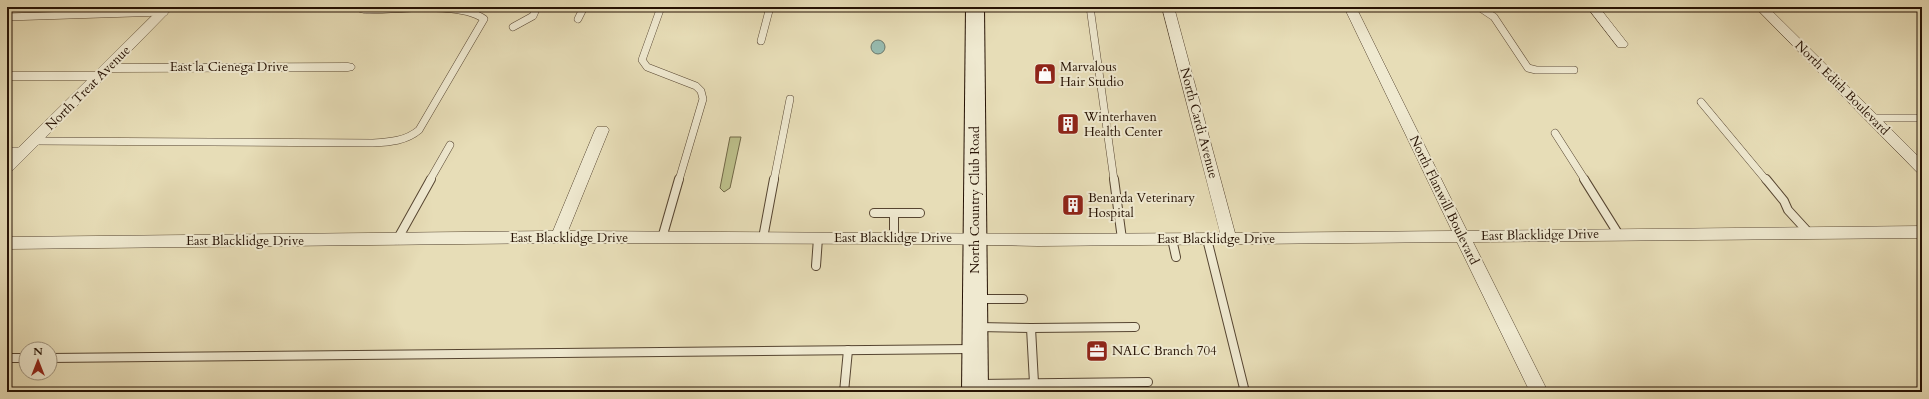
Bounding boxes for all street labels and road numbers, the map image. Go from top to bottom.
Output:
street label: North Edith Boulevard [1791,37,1893,139]
street label: North Treat Avenue [42,42,134,134]
street label: East la Cienega Drive [170,58,288,76]
street label: North Cardi Avenue [1176,66,1222,181]
street label: North Country Club Road [966,126,984,274]
street label: North Flanwill Boulevard [1405,132,1483,268]
street label: East Blacklidge Drive [1481,225,1599,245]
street label: East Blacklidge Drive [510,229,628,247]
street label: East Blacklidge Drive [834,229,952,247]
street label: East Blacklidge Drive [1157,230,1275,248]
street label: East Blacklidge Drive [186,232,304,250]

